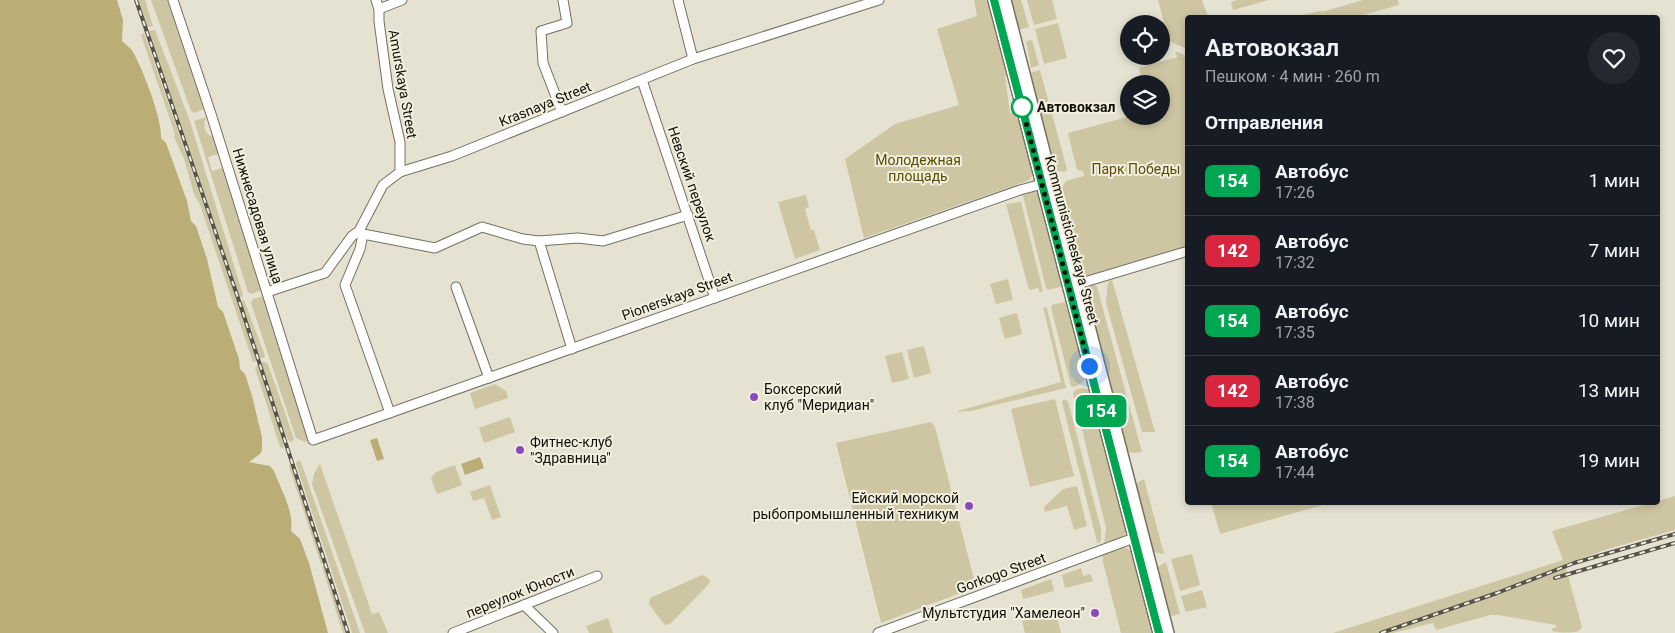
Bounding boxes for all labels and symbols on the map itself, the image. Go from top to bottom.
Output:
street label: Amurskaya Street [386,28,421,140]
street label: Krasnaya Street [497,78,594,130]
marker: Автовокзал [1011,96,1033,118]
place label: Автовокзал [1037,99,1115,115]
street label: Невский переулок [665,124,719,244]
street label: Нижнесадовая улица [230,146,286,286]
park label: Молодежная площадь [875,152,961,184]
street label: Kommunisticheskaya Street [1042,154,1102,327]
park label: Парк Победы [1092,161,1180,177]
street label: Pionerskaya Street [620,268,735,323]
your location [1077,354,1102,379]
place label: Боксерский клуб "Меридиан" [764,381,874,413]
marker: Боксерский клуб "Меридиан" [748,391,760,403]
line badge: 154 [1072,395,1130,427]
place label: Фитнес-клуб "Здравница" [530,434,613,466]
marker: Фитнес-клуб "Здравница" [514,444,526,456]
place label: Ейский морской рыбопромышленный техникум [753,490,959,522]
marker: Ейский морской рыбопромышленный техникум [963,500,975,512]
street label: Gorkogo Street [954,549,1048,597]
street label: переулок Юности [464,563,576,621]
place label: Мультстудия "Хамелеон" [922,605,1085,621]
marker: Мультстудия "Хамелеон" [1089,607,1101,619]

